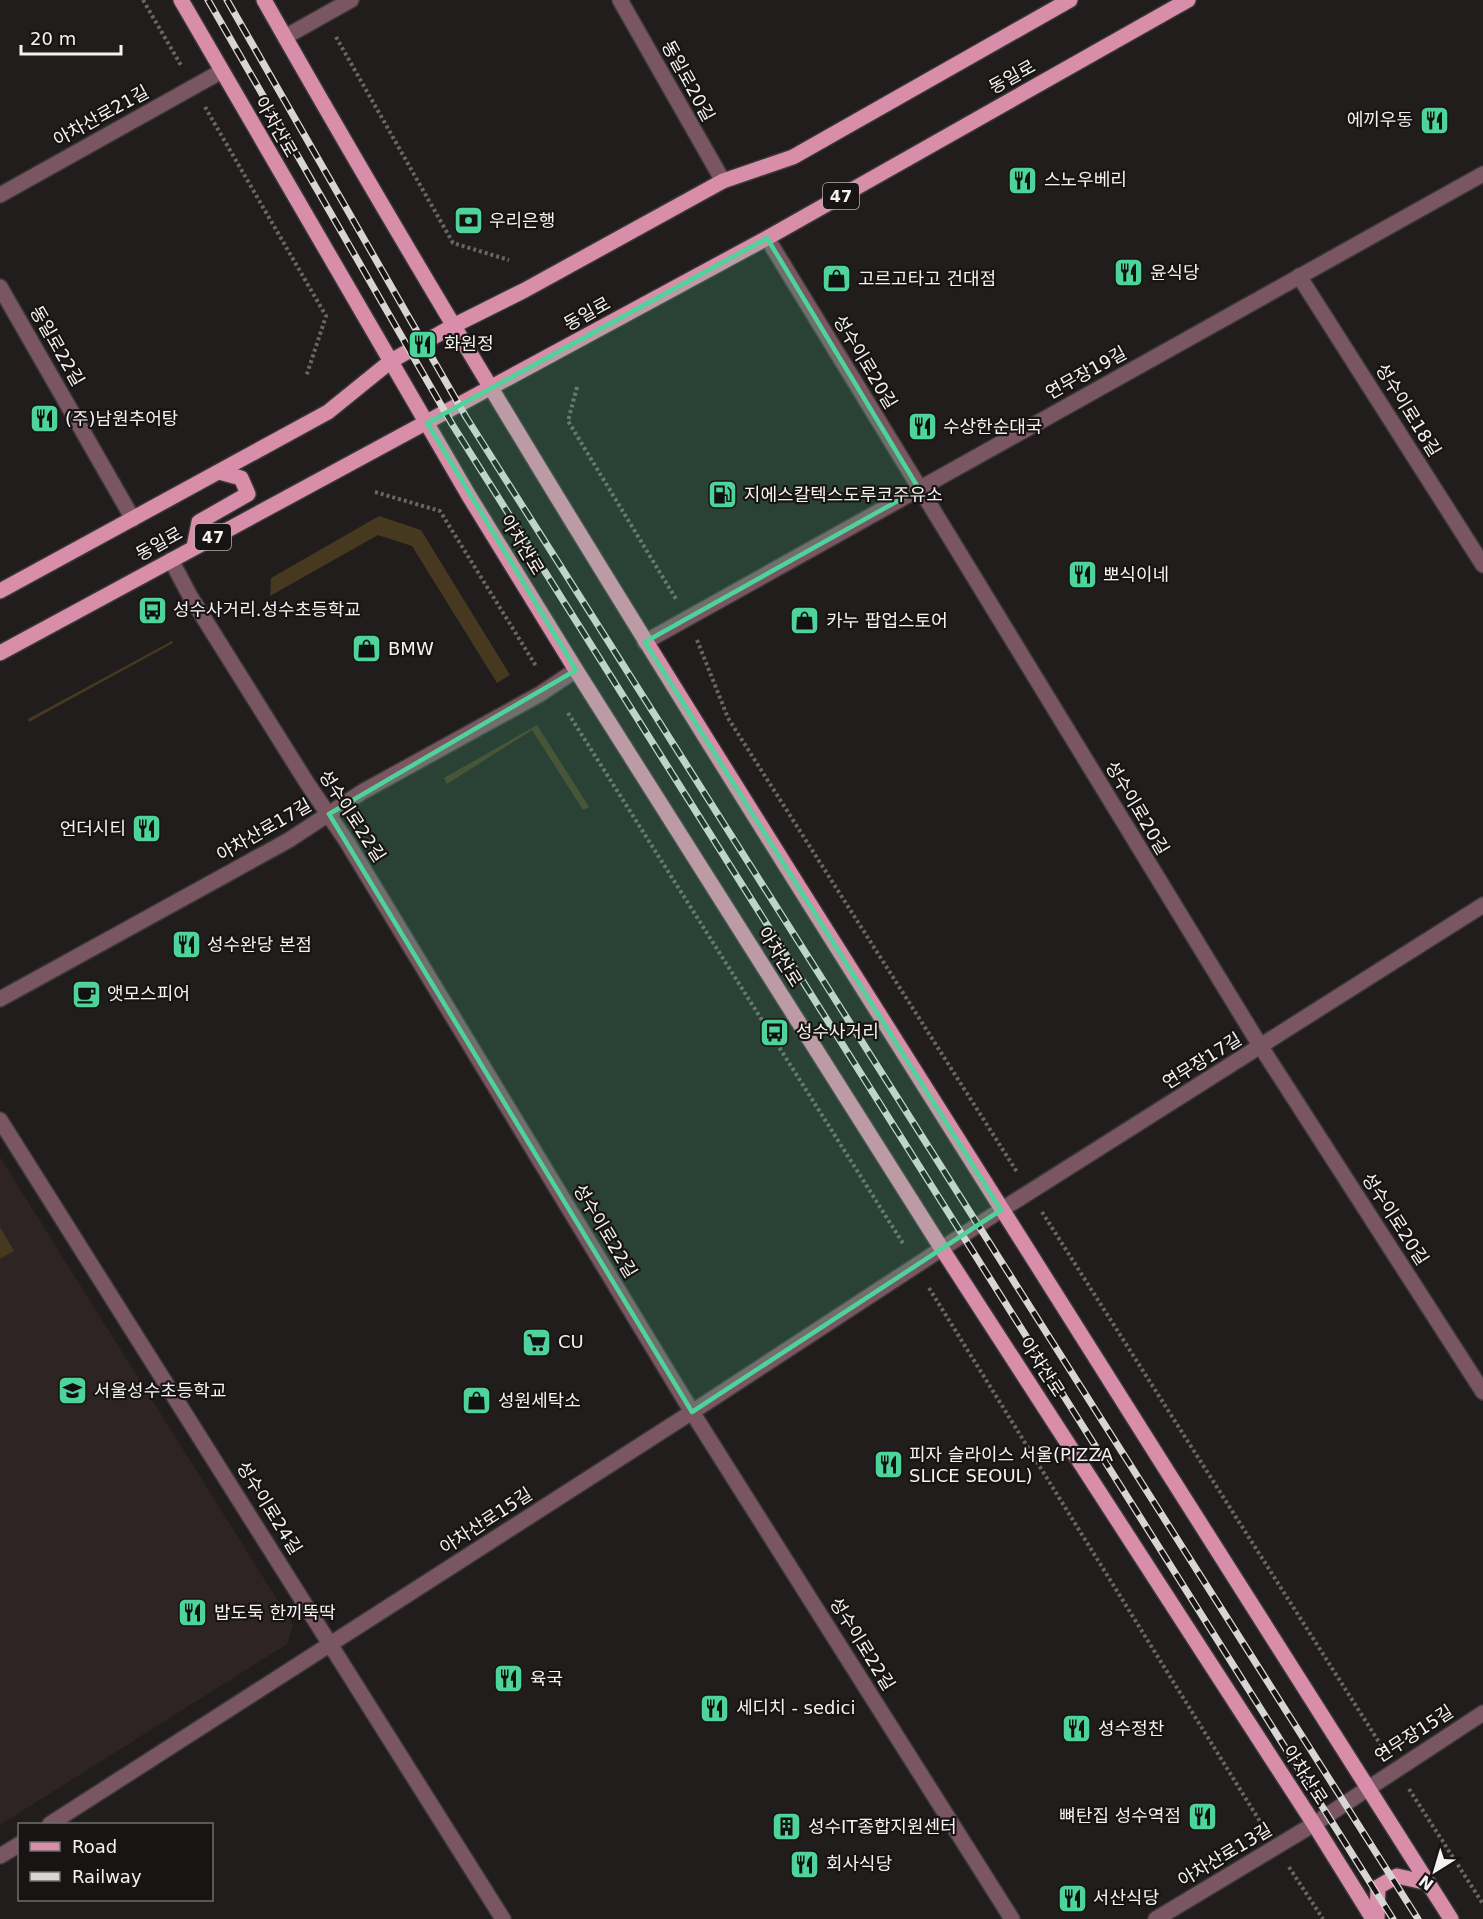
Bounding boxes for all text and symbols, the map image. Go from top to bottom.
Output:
scale bar [21,18,122,56]
text: 20 m [30,28,76,49]
street label: 동일로20길 [658,37,719,125]
street label: 동일로 [985,55,1039,98]
street label: 아차산로21길 [49,81,152,150]
street label: 아차산로 [251,93,302,161]
restaurant icon: 에끼우동 [1418,104,1450,136]
place label: 에끼우동 [1347,109,1413,130]
restaurant icon: 스노우베리 [1007,164,1039,196]
place label: 스노우베리 [1044,169,1127,190]
road number: 47 [823,183,859,209]
bank icon: 우리은행 [452,205,484,237]
place label: 우리은행 [489,210,555,231]
restaurant icon: 윤식당 [1113,257,1145,289]
place label: 윤식당 [1150,262,1200,283]
shop icon: 고르고타고 건대점 [821,263,853,295]
place label: 고르고타고 건대점 [858,268,996,289]
street label: 동일로 [560,292,614,335]
street label: 동일로22길 [26,302,89,390]
street label: 성수이로20길 [829,311,902,412]
restaurant icon: 화원정 [407,328,439,360]
place label: 화원정 [444,333,494,354]
street label: 연무장19길 [1042,342,1130,403]
street label: 성수이로18길 [1372,359,1445,460]
restaurant icon: (주)남원추어탕 [28,403,60,435]
place label: (주)남원추어탕 [65,408,178,429]
restaurant icon: 수상한순대국 [906,411,938,443]
place label: 수상한순대국 [943,416,1042,437]
fuel station icon: 지에스칼텍스도루코주유소 [707,479,739,511]
place label: 지에스칼텍스도루코주유소 [744,484,943,505]
street label: 아차산로 [496,511,548,579]
street label: 동일로 [132,522,186,565]
road number: 47 [195,524,231,550]
restaurant icon: 뽀식이네 [1066,559,1098,591]
place label: 뽀식이네 [1103,564,1169,585]
bus stop icon: 성수사거리.성수초등학교 [136,594,168,626]
place label: 성수사거리.성수초등학교 [173,599,361,620]
shop icon: 카누 팝업스토어 [789,605,821,637]
place label: 카누 팝업스토어 [826,610,948,631]
shop icon: BMW [351,633,383,665]
place label: BMW [388,638,434,659]
street label: 성수이로20길 [1101,757,1174,858]
street label: 성수이로22길 [315,766,390,866]
street label: 아차산로17길 [213,794,315,865]
restaurant icon: 언더시티 [131,813,163,845]
place label: 언더시티 [60,818,126,839]
street label: 아차산로 [754,923,807,990]
restaurant icon: 성수완당 본점 [170,929,202,961]
place label: 성수완당 본점 [207,934,312,955]
cafe icon: 앳모스피어 [70,978,102,1010]
place label: 앳모스피어 [107,983,190,1004]
bus stop icon: 성수사거리 [759,1016,791,1048]
place label: 성수사거리 [796,1021,879,1042]
street label: 연무장17길 [1158,1028,1245,1093]
street label: 성수이로20길 [1358,1169,1433,1269]
street label: 성수이로22길 [569,1180,642,1281]
supermarket icon: CU [521,1326,553,1358]
place label: CU [558,1331,584,1352]
street label: 아차산로 [1016,1333,1069,1400]
school or university icon: 서울성수초등학교 [57,1375,89,1407]
place label: 서울성수초등학교 [94,1380,226,1401]
shop icon: 성원세탁소 [461,1385,493,1417]
place label: 성원세탁소 [498,1390,581,1411]
place label: 피자 슬라이스 서울(PIZZA SLICE SEOUL) [909,1444,1114,1486]
restaurant icon: 피자 슬라이스 서울(PIZZA SLICE SEOUL) [872,1449,904,1481]
street label: 성수이로24길 [233,1457,306,1558]
street label: 아차산로15길 [436,1483,536,1558]
street label: 성수이로22길 [826,1593,899,1694]
restaurant icon: 밥도둑 한끼뚝딱 [177,1597,209,1629]
place label: 밥도둑 한끼뚝딱 [214,1602,336,1623]
restaurant icon: 육국 [493,1663,525,1695]
place label: 육국 [530,1668,563,1689]
restaurant icon: 세디치 - sedici [699,1692,731,1724]
place label: 세디치 - sedici [736,1697,855,1718]
street label: 연무장15길 [1371,1700,1457,1767]
restaurant icon: 성수정찬 [1061,1713,1093,1745]
place label: 성수정찬 [1098,1718,1164,1739]
street label: 아차산로 [1279,1741,1332,1808]
restaurant icon: 뼈탄집 성수역점 [1186,1800,1218,1832]
place label: 뼈탄집 성수역점 [1059,1805,1181,1826]
building icon: 성수IT종합지원센터 [771,1811,803,1843]
place label: 성수IT종합지원센터 [808,1816,957,1837]
street label: 아차산로13길 [1174,1818,1275,1891]
legend [18,1823,213,1901]
text: Road [72,1836,117,1857]
north arrow [1405,1841,1465,1901]
restaurant icon: 회사식당 [789,1848,821,1880]
place label: 회사식당 [826,1853,892,1874]
text: Railway [72,1866,142,1887]
text: N [1415,1871,1437,1894]
restaurant icon: 서산식당 [1056,1882,1088,1914]
place label: 서산식당 [1093,1887,1159,1908]

